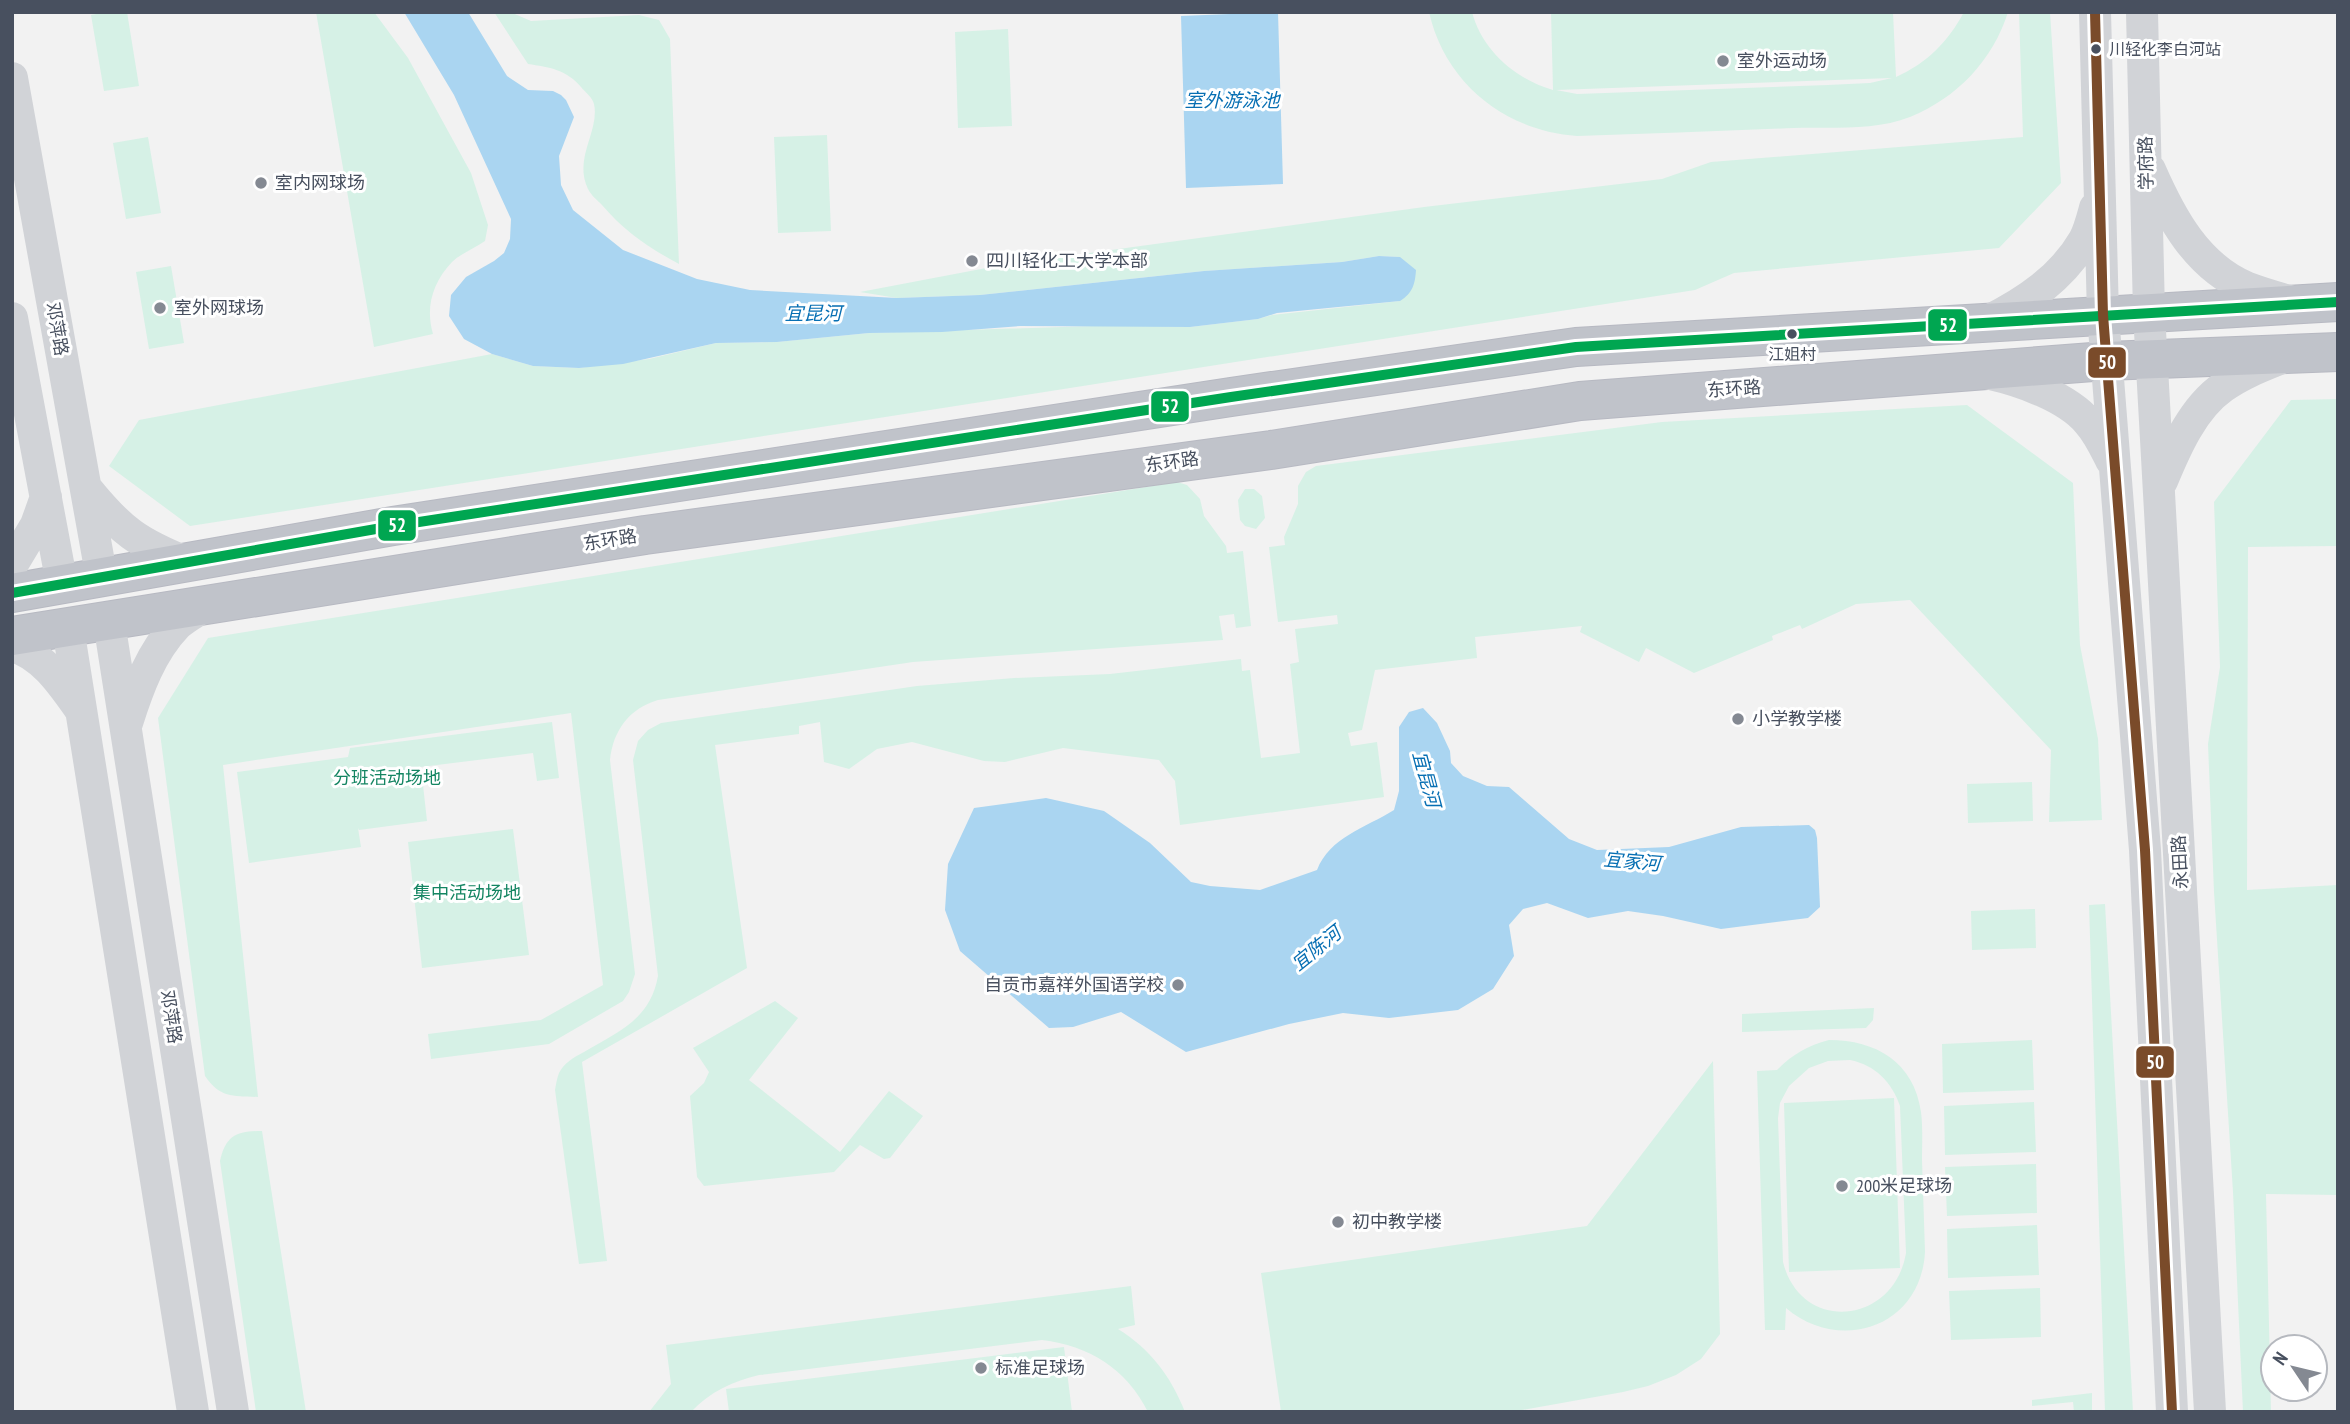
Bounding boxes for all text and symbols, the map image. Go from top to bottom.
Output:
place label: 川轻化李白河站 [2109,39,2221,59]
marker: 川轻化李白河站 [2089,42,2103,56]
place label: 室外运动场 [1737,49,1827,72]
marker: 室外运动场 [1715,53,1731,69]
water label: 室外游泳池 [1184,88,1281,112]
street label: 学府路 [2134,136,2157,190]
place label: 室内网球场 [275,171,365,194]
marker: 室内网球场 [253,175,269,191]
place label: 四川轻化工大学本部 [986,249,1148,272]
marker: 四川轻化工大学本部 [964,253,980,269]
place label: 室外网球场 [174,296,264,319]
street label: 邓萍路 [41,300,74,357]
marker: 室外网球场 [152,300,168,316]
water label: 宜昆河 [784,301,845,325]
line badge: 52 [1927,308,1968,342]
text: 52 [1939,313,1957,337]
marker: 江姐村 [1785,327,1799,341]
place label: 江姐村 [1768,344,1816,364]
line badge: 50 [2087,346,2127,379]
text: 50 [2098,350,2116,374]
street label: 东环路 [1706,375,1762,402]
line badge: 52 [1150,390,1190,423]
text: 52 [1161,394,1179,418]
street label: 东环路 [1144,446,1200,477]
line badge: 52 [377,509,417,542]
text: 52 [388,513,406,537]
street label: 东环路 [581,524,638,555]
place label: 小学教学楼 [1752,707,1842,730]
marker: 小学教学楼 [1730,711,1746,727]
water label: 宜昆河 [1408,748,1447,813]
park label: 分班活动场地 [333,766,441,789]
street label: 永田路 [2167,834,2192,890]
water label: 宜家河 [1603,847,1665,876]
park label: 集中活动场地 [413,881,521,904]
water label: 宜陈河 [1286,918,1349,975]
place label: 自贡市嘉祥外国语学校 [984,973,1164,996]
marker: 自贡市嘉祥外国语学校 [1170,977,1186,993]
street label: 邓萍路 [156,988,187,1045]
line badge: 50 [2135,1045,2175,1079]
text: 50 [2146,1050,2164,1074]
place label: 200米足球场 [1856,1174,1952,1197]
marker: 200米足球场 [1834,1178,1850,1194]
place label: 初中教学楼 [1352,1210,1442,1233]
marker: 初中教学楼 [1330,1214,1346,1230]
north arrow [2259,1333,2329,1403]
text: N [2267,1347,2293,1369]
place label: 标准足球场 [995,1356,1085,1379]
marker: 标准足球场 [973,1360,989,1376]

